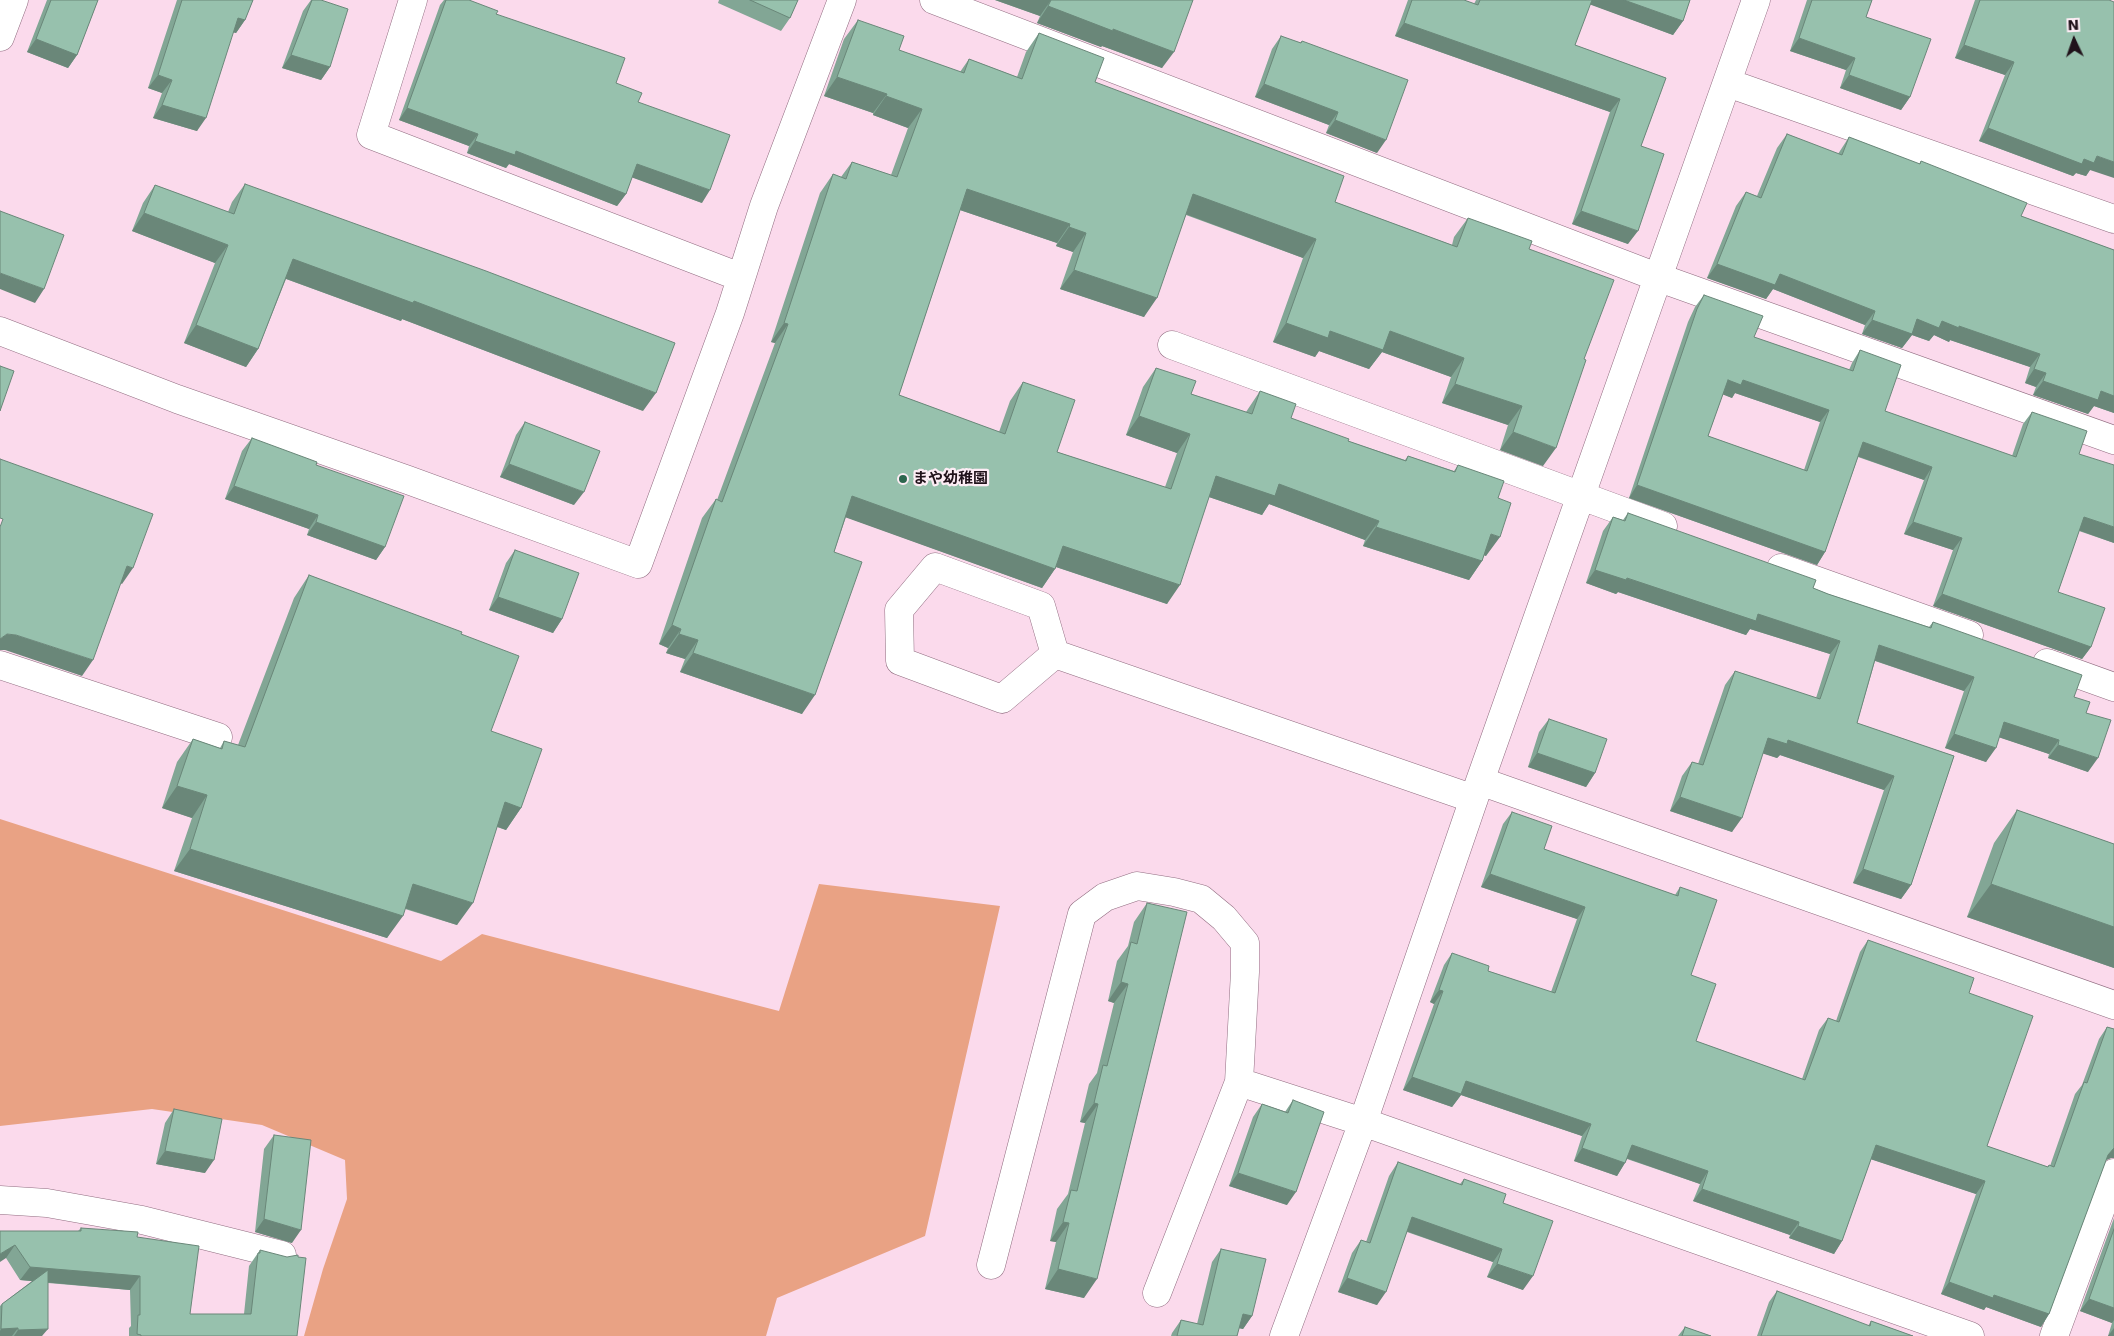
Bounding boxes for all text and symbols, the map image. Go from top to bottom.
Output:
north arrow [2049,15,2099,65]
text: N [2067,17,2079,33]
place label: まや幼稚園 [913,470,988,488]
marker: まや幼稚園 [897,473,909,485]

